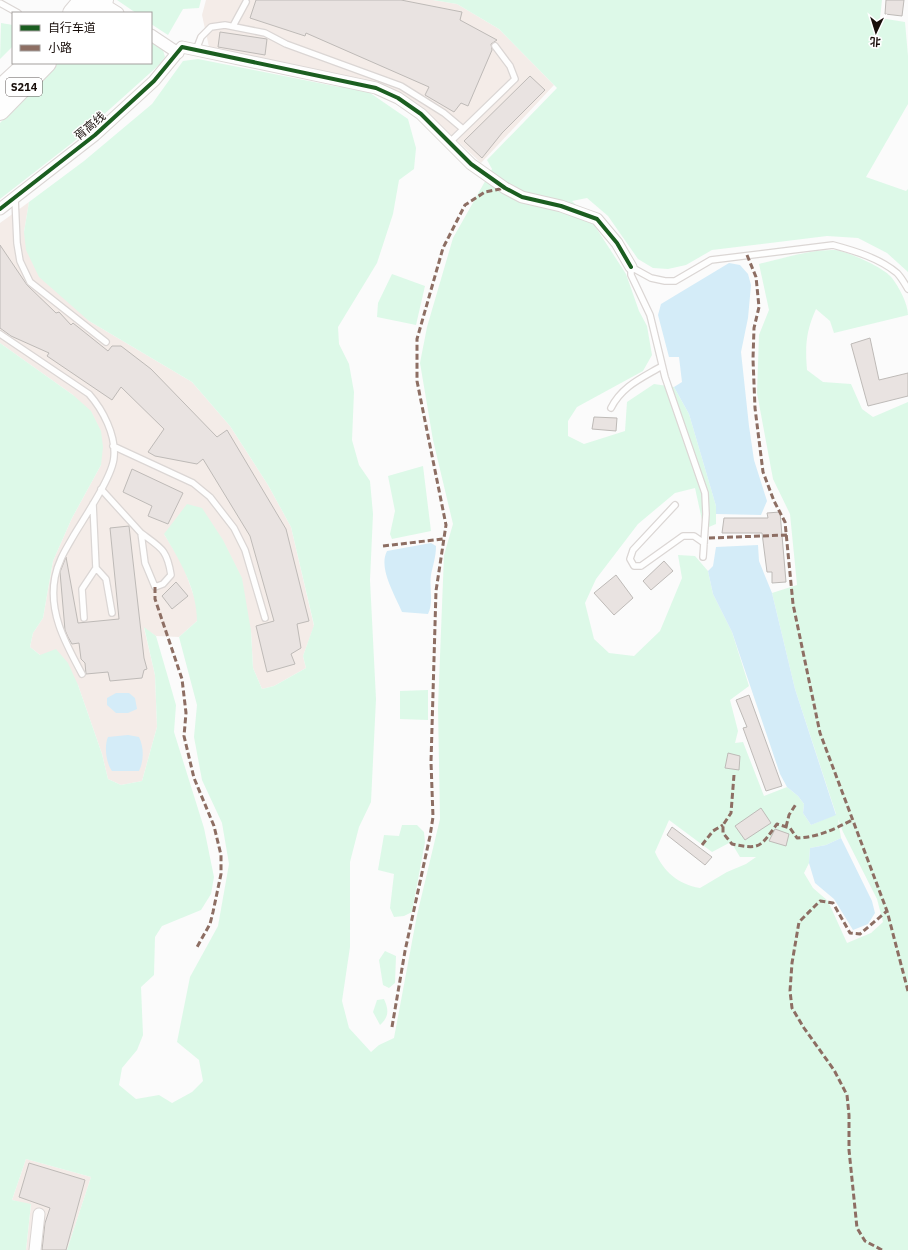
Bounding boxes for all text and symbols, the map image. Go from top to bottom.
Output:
legend [12,12,152,64]
north arrow [856,12,896,52]
text: 自行车道 [48,20,96,35]
text: 北 [869,35,881,49]
text: 小路 [48,40,72,55]
road number: S214 [6,78,42,96]
street label: 胥高线 [71,108,108,143]

